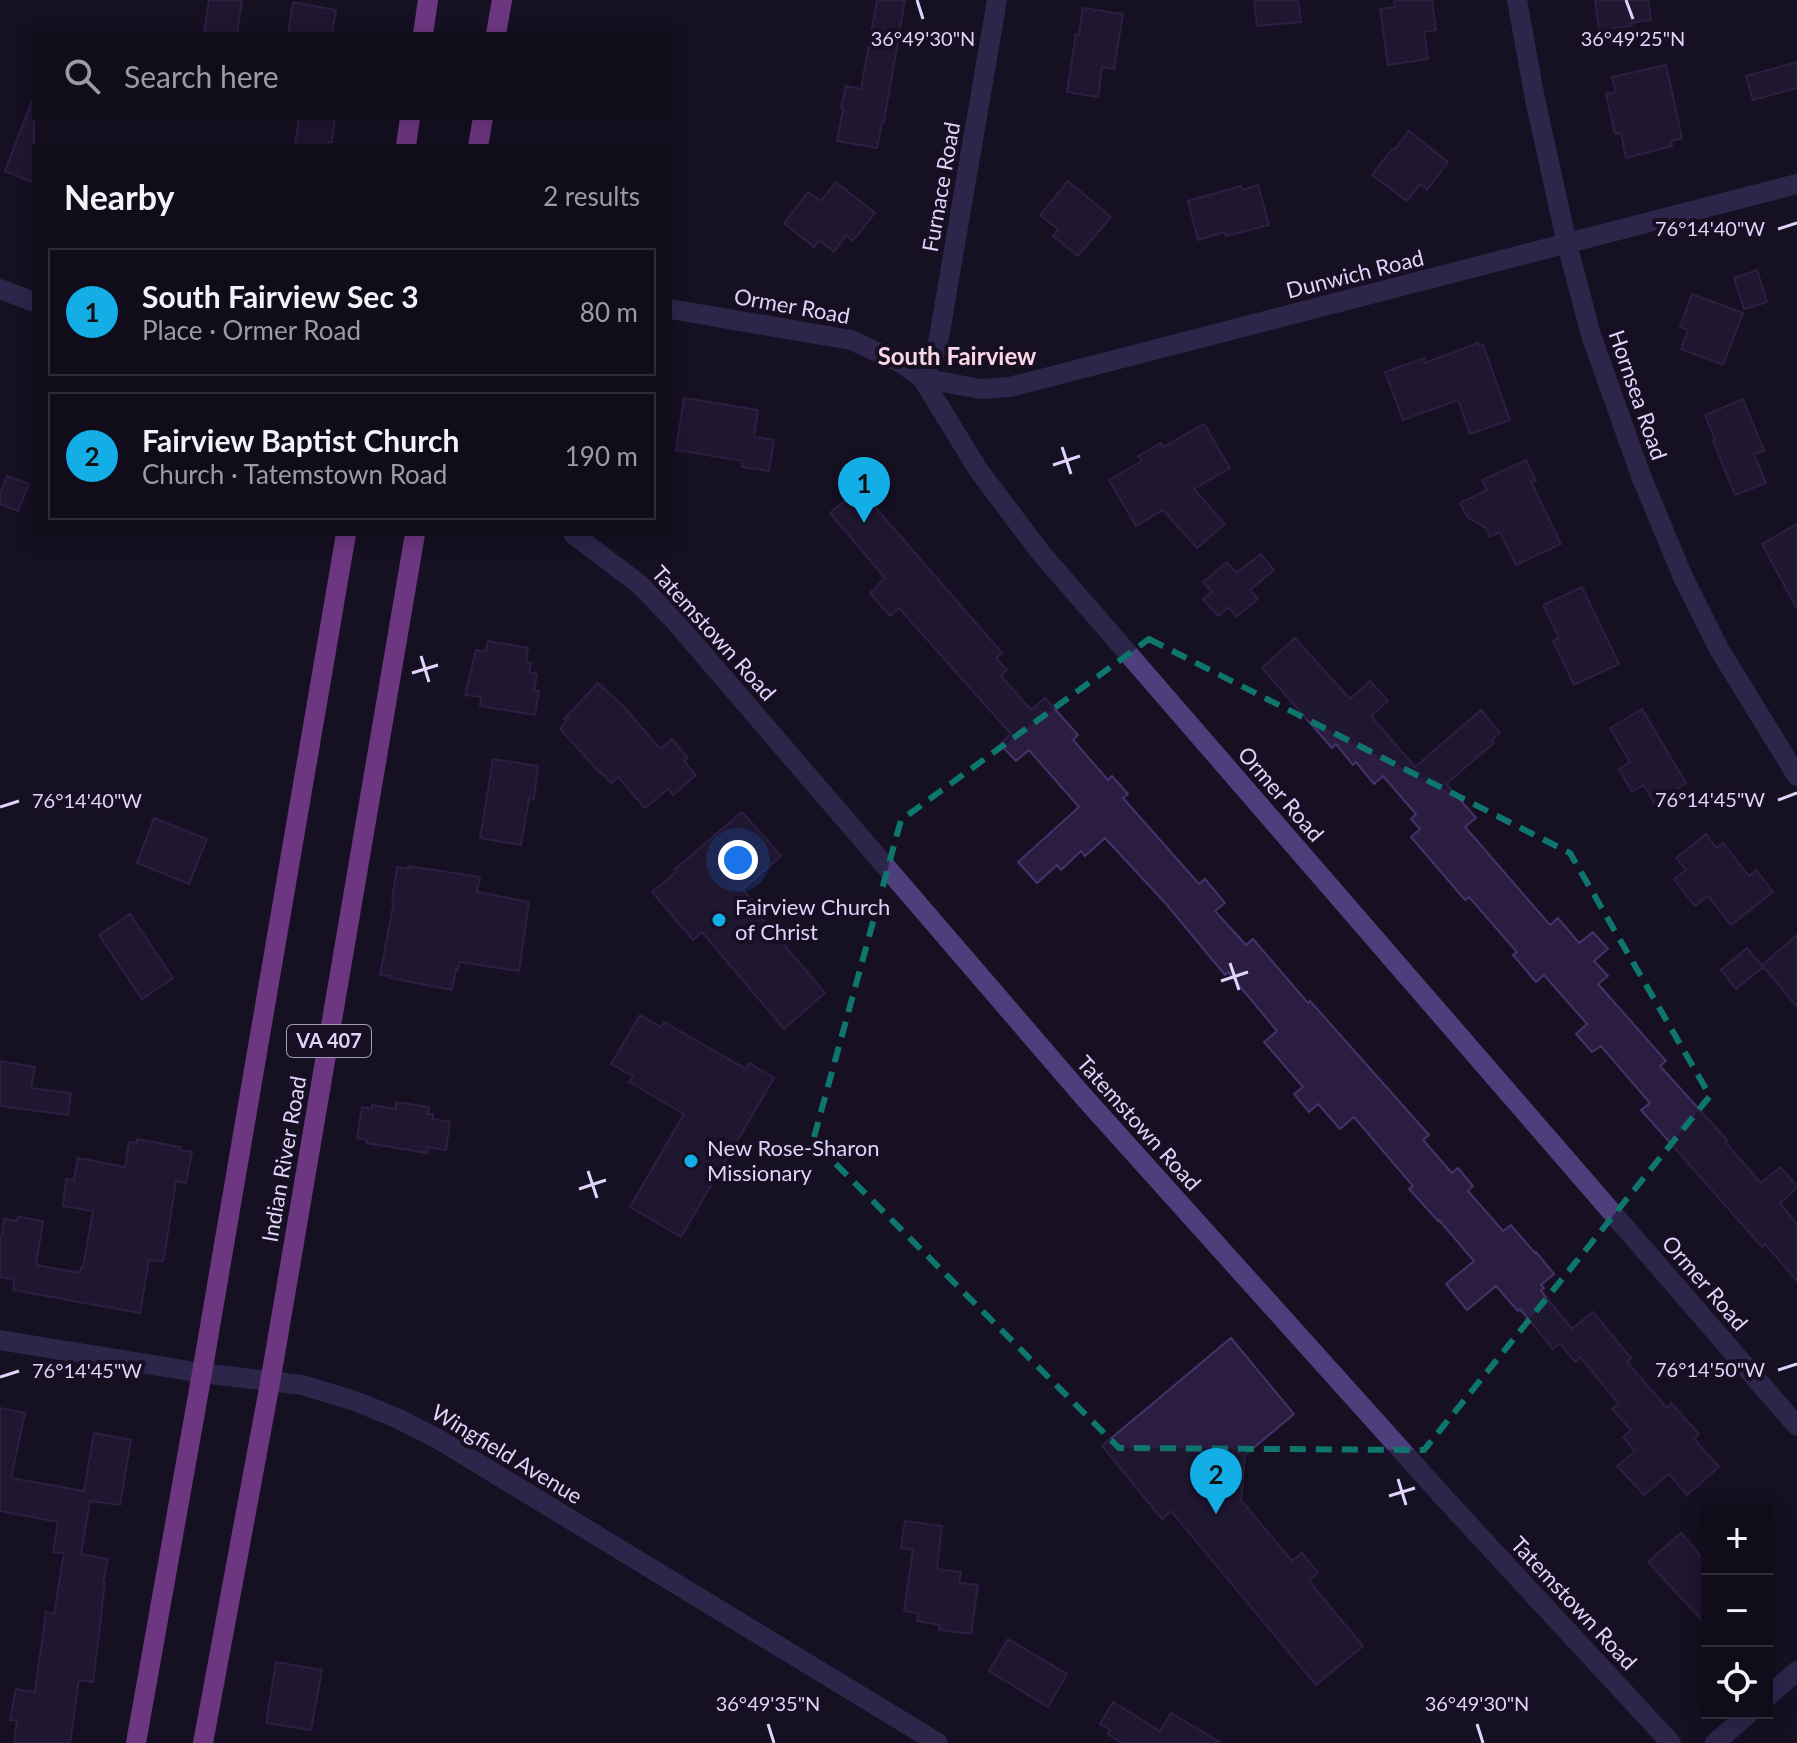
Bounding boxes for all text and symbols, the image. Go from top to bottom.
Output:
text: 36°49'30"N [871,26,975,50]
text: 36°49'25"N [1581,26,1685,50]
search box [32,32,672,120]
icon: search [60,54,104,98]
text: Search here [124,58,279,94]
street label: Furnace Road [916,120,965,254]
text: Nearby [64,176,175,217]
text: 2 results [543,180,640,212]
text: 76°14'40"W [1655,216,1765,240]
street label: Dunwich Road [1283,243,1426,304]
text: South Fairview Sec 3 [142,278,419,314]
street label: Ormer Road [732,282,852,329]
text: 1 [84,296,100,328]
text: 80 m [580,296,638,328]
text: Place · Ormer Road [142,314,361,346]
street label: Hornsea Road [1604,326,1673,463]
district label: South Fairview [878,341,1037,370]
text: Fairview Baptist Church [142,422,459,458]
text: 2 [84,440,100,472]
text: 190 m [565,440,638,472]
pin: 1 [838,457,890,523]
text: Church · Tatemstown Road [142,458,447,490]
street label: Tatemstown Road [647,560,782,706]
street label: Ormer Road [1233,741,1330,847]
text: 76°14'45"W [1655,787,1765,811]
text: 76°14'40"W [32,788,142,812]
your location [718,840,758,880]
place label: Fairview Church of Christ [735,893,890,945]
marker: Fairview Church of Christ [710,911,728,929]
road number: VA 407 [287,1025,371,1057]
street label: Tatemstown Road [1072,1050,1207,1196]
street label: Indian River Road [256,1074,311,1244]
place label: New Rose-Sharon Missionary [707,1134,880,1186]
marker: New Rose-Sharon Missionary [682,1152,700,1170]
street label: Ormer Road [1657,1230,1754,1336]
text: 76°14'50"W [1655,1357,1765,1381]
text: 76°14'45"W [32,1358,142,1382]
street label: Wingfield Avenue [427,1398,588,1509]
pin: 2 [1190,1448,1242,1514]
map controls [1701,1503,1773,1719]
button: + [1701,1503,1773,1575]
street label: Tatemstown Road [1506,1530,1643,1675]
button: − [1701,1575,1773,1647]
button: locate [1701,1647,1773,1719]
text: 36°49'35"N [716,1691,820,1715]
text: 36°49'30"N [1425,1691,1529,1715]

